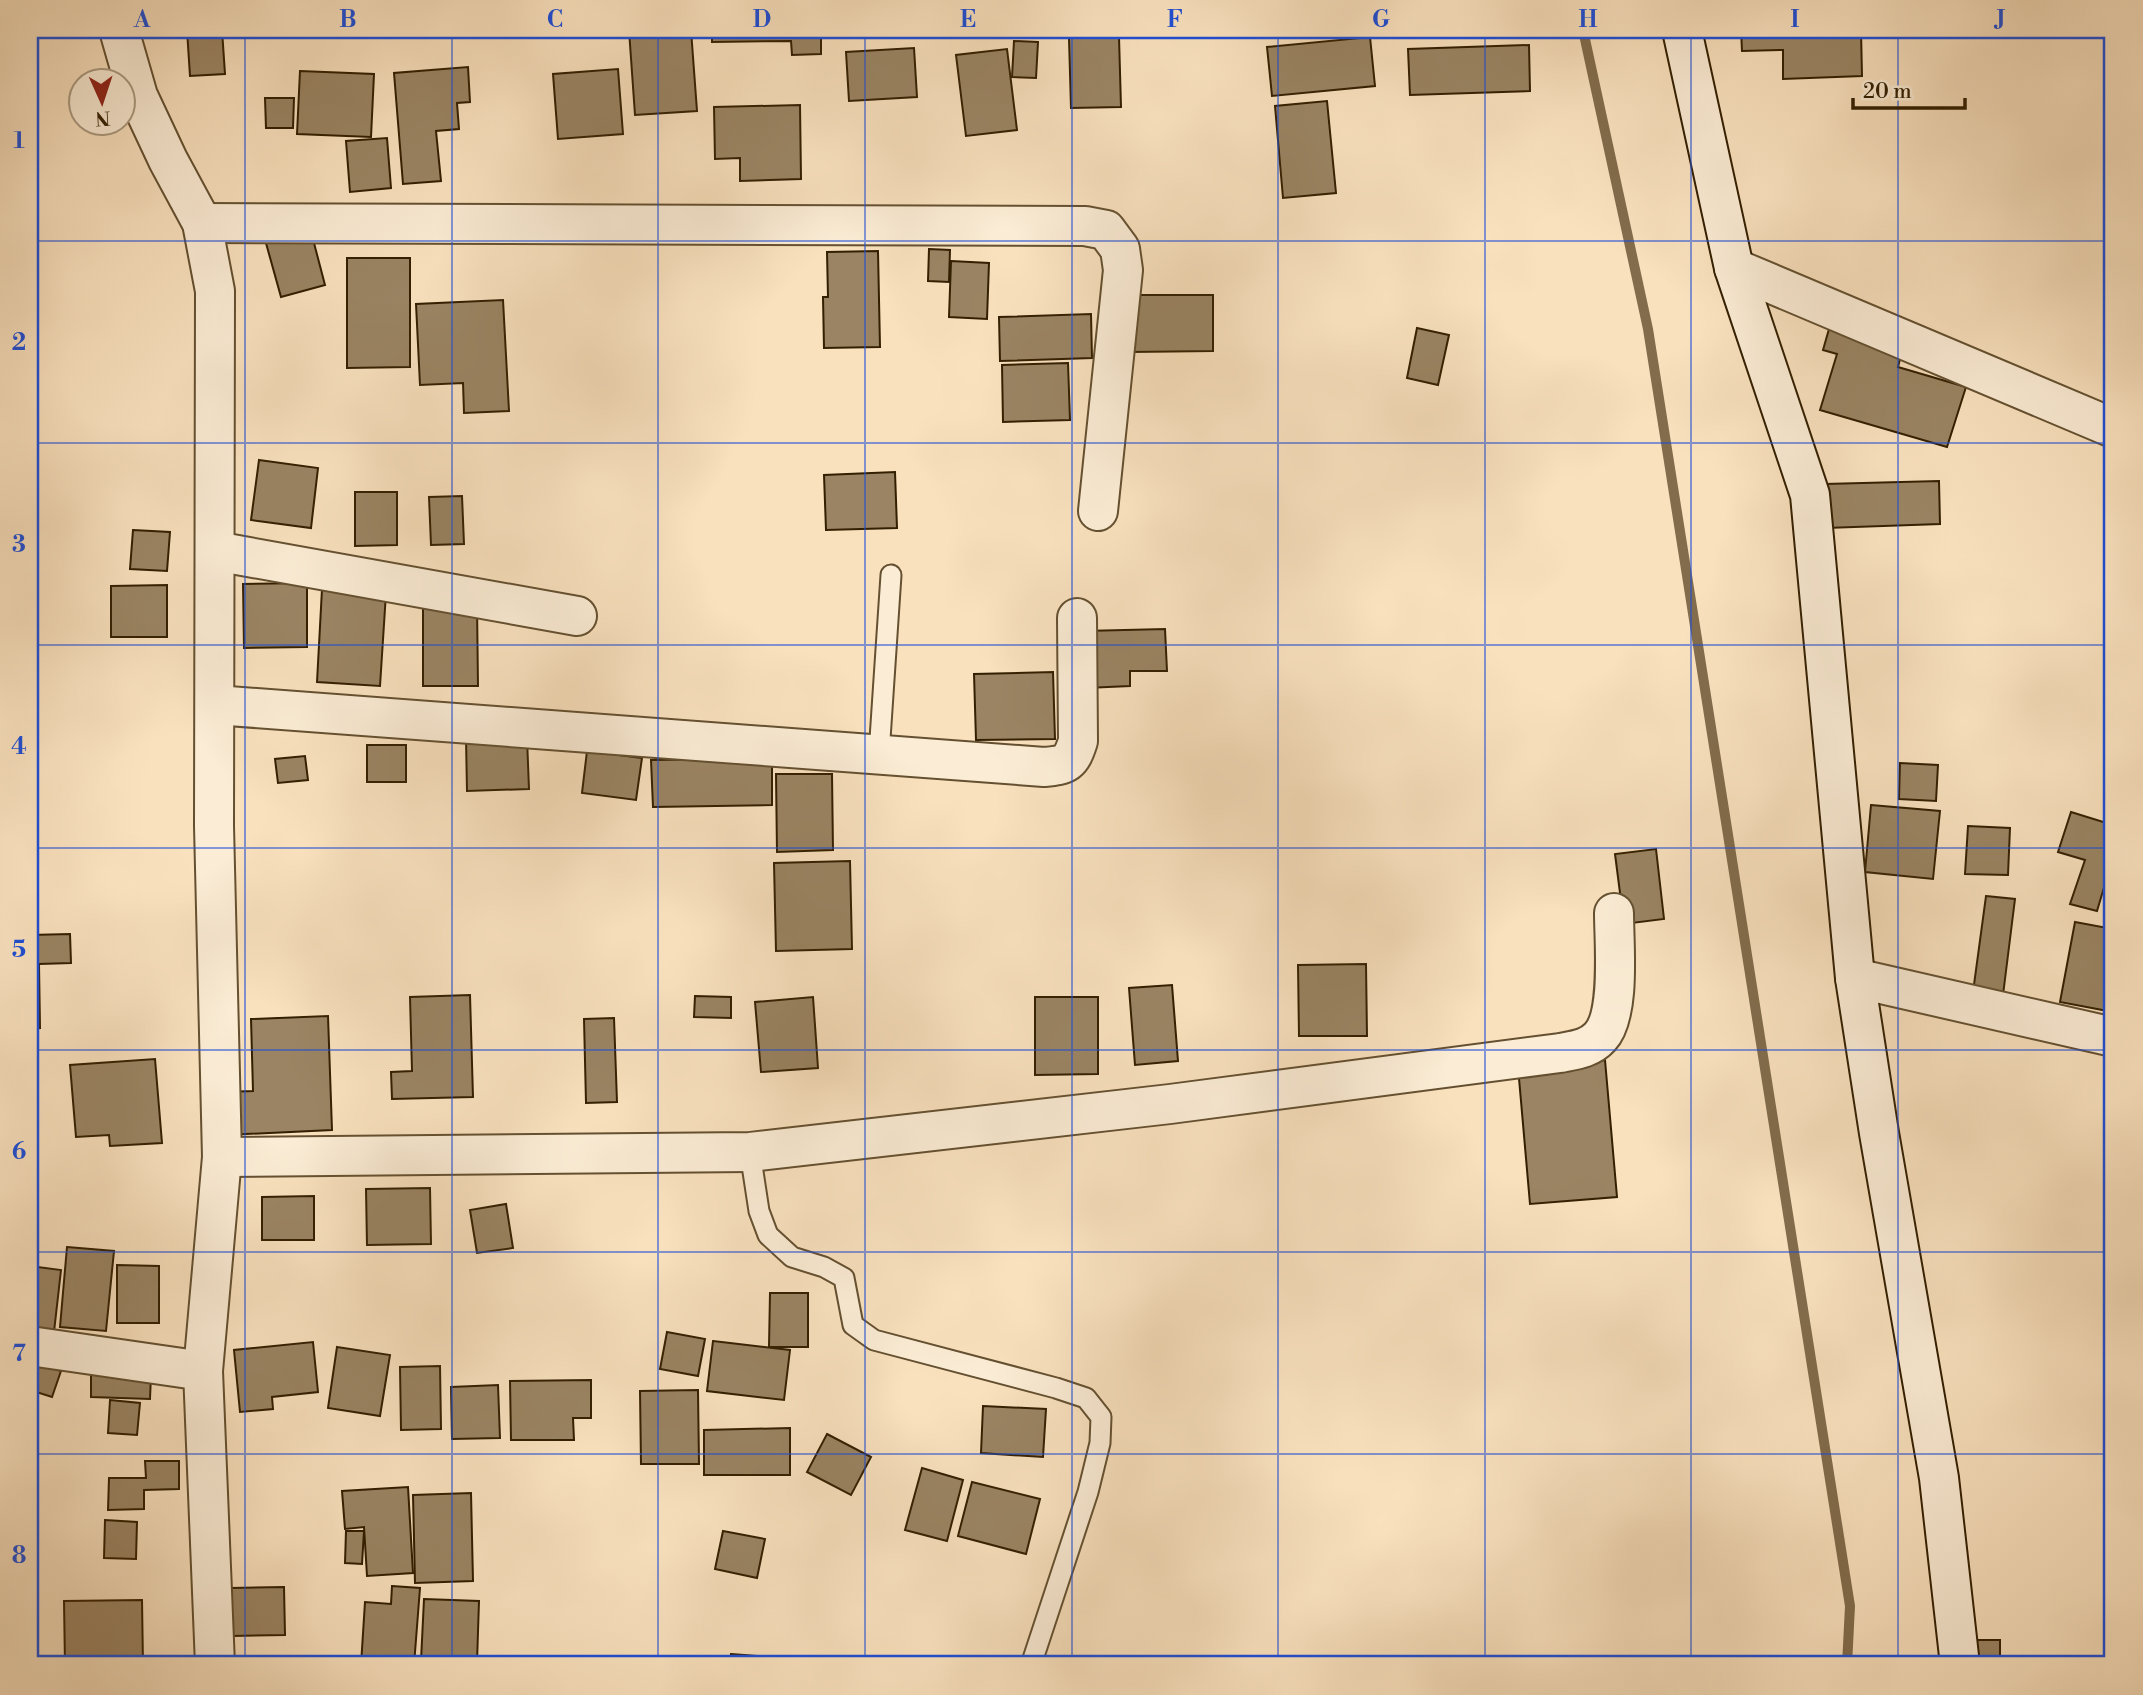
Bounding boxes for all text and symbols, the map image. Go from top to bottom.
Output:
text: A [133,6,151,34]
text: B [339,6,357,34]
text: C [547,6,563,34]
text: D [753,6,771,34]
text: E [960,6,976,34]
text: F [1167,6,1183,34]
text: G [1372,6,1390,34]
text: H [1579,6,1598,34]
text: I [1791,6,1800,34]
text: J [1994,6,2006,34]
north arrow [66,66,136,136]
scale bar [1853,66,1965,110]
text: 20 m [1863,79,1912,105]
text: N [95,106,111,130]
text: 1 [13,127,25,155]
text: 2 [12,329,26,357]
text: 3 [12,531,26,559]
text: 4 [11,733,27,761]
text: 5 [12,936,26,964]
text: 6 [12,1138,26,1166]
text: 7 [12,1340,26,1368]
text: 8 [12,1542,26,1570]

